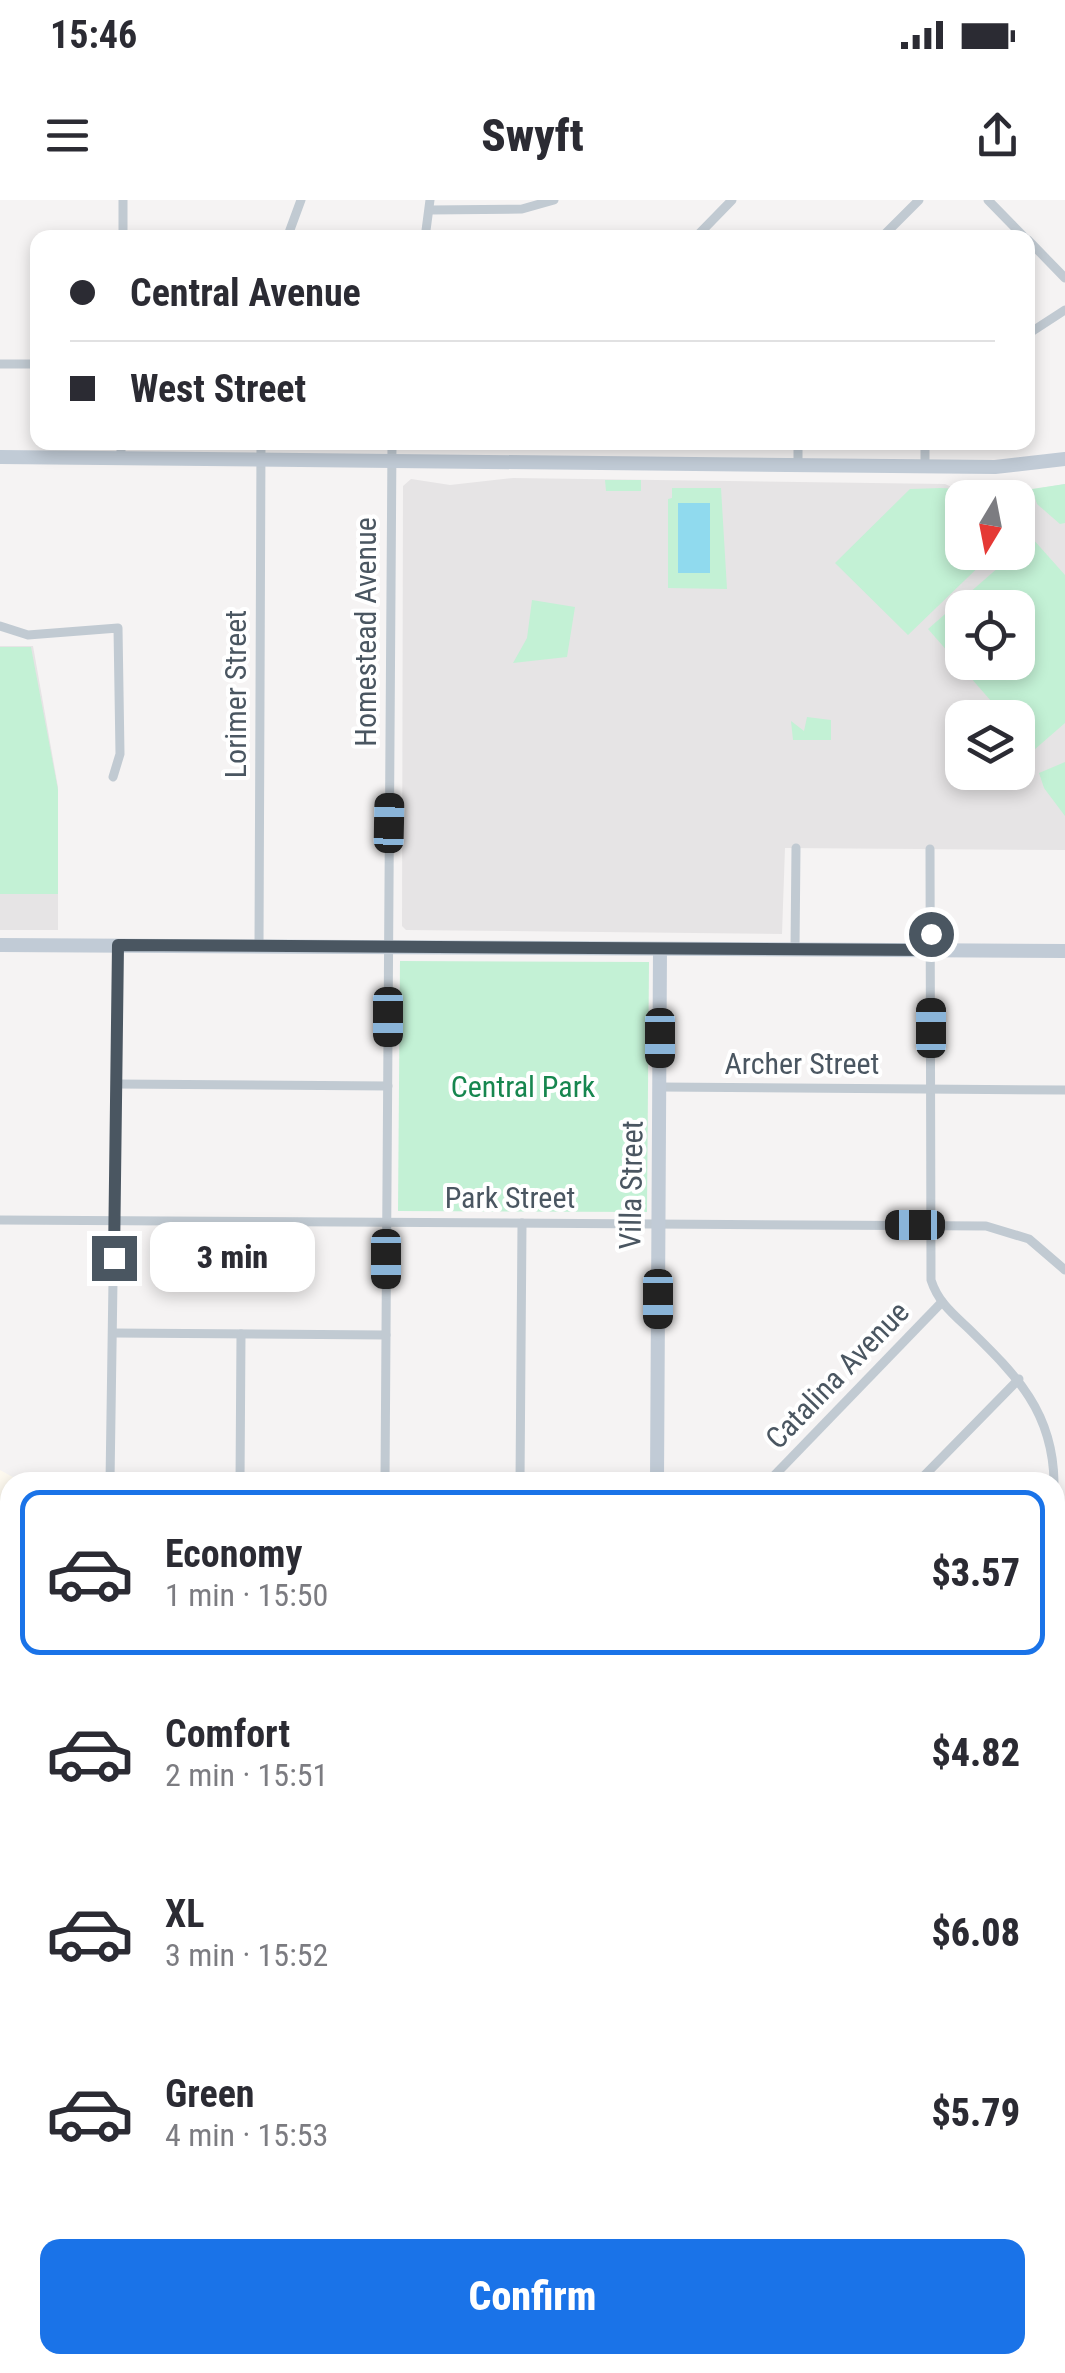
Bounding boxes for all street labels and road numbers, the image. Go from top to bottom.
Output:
street label: Homestead Avenue [348,517,383,747]
street label: Lorimer Street [218,610,253,778]
street label: Archer Street [725,1046,879,1081]
street label: Villa Street [612,1120,650,1250]
street label: Park Street [445,1180,575,1215]
street label: Catalina Avenue [758,1294,916,1456]

